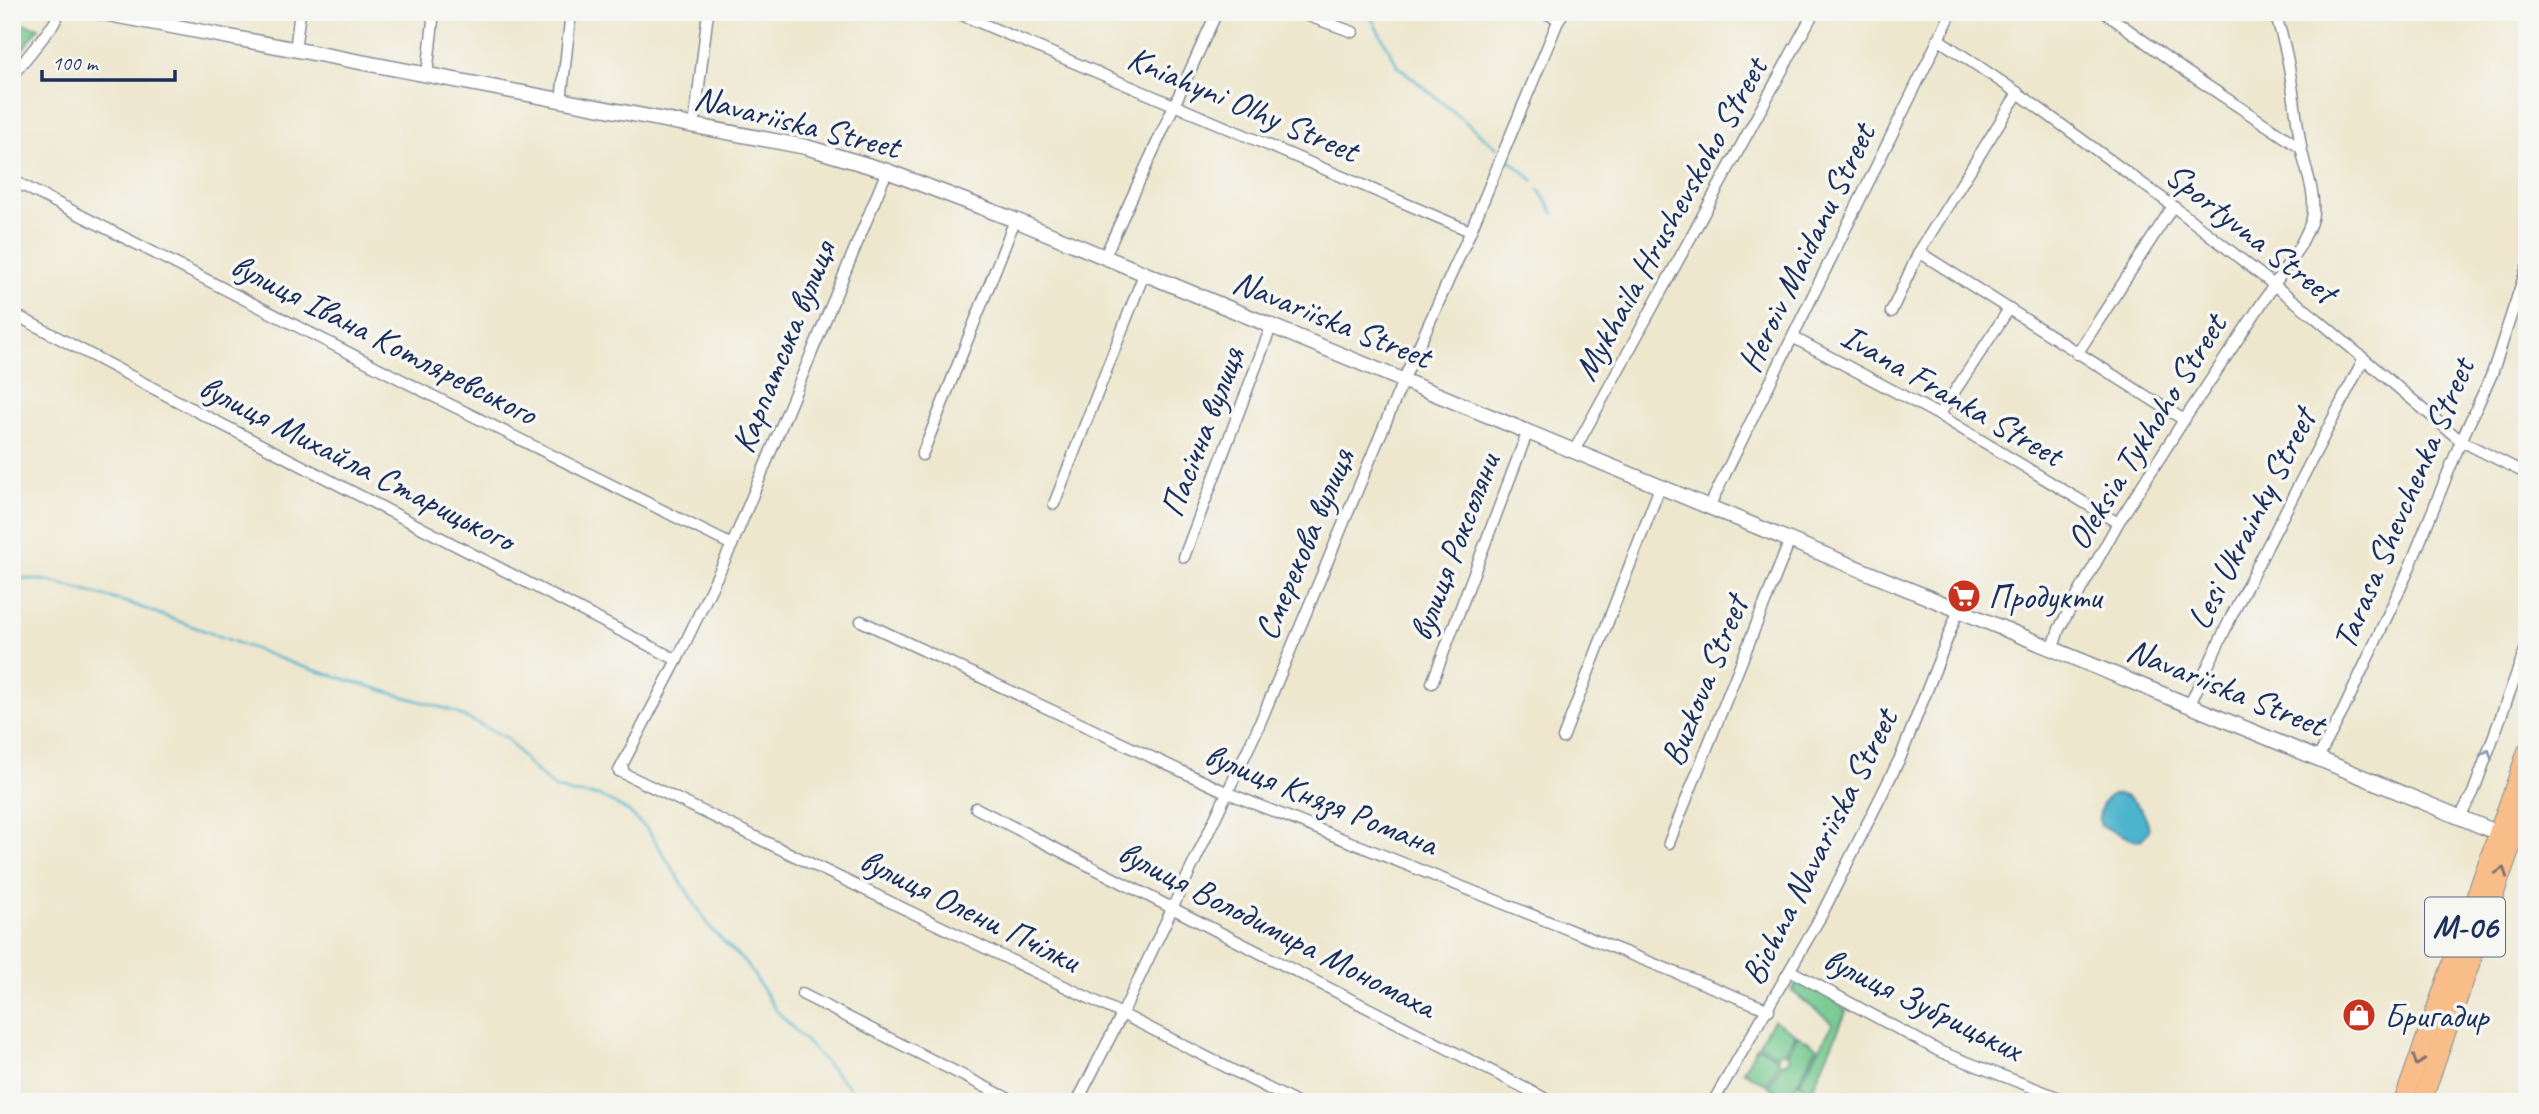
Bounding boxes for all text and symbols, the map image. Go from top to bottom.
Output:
street label: Kniahyni Olhy Street [1121,35,1368,174]
scale bar [42,38,175,82]
street label: Mykhaila Hrushevskoho Street [1563,47,1779,388]
text: 100 m [52,50,99,76]
street label: Navariiska Street [690,75,907,170]
street label: Heroiv Maidanu Street [1727,114,1887,379]
street label: Sportyvna Street [2156,152,2349,316]
street label: Карпатська вулиця [720,232,847,459]
street label: вулиця Івана Котляревського [223,242,546,436]
street label: Navariiska Street [1226,259,1441,380]
street label: Oleksia Tykhoho Street [2056,303,2238,558]
street label: Ivana Franka Street [1833,313,2074,478]
street label: Пасічна вулиця [1149,340,1255,523]
street label: Tarasa Shevchenka Street [2321,349,2486,656]
street label: вулиця Михайла Старицького [192,364,525,564]
street label: Lesi Ukrainky Street [2176,397,2328,637]
street label: Смерекова вулиця [1244,440,1365,646]
street label: вулиця Роксоляни [1398,445,1511,647]
place label: Продукти [1988,574,2104,619]
supermarket icon: Продукти [1945,577,1983,615]
street label: Buzkova Street [1650,586,1760,772]
street label: Navariiska Street [2120,627,2335,748]
street label: Bichna Navariiska Street [1730,699,1909,992]
street label: вулиця Князя Романа [1198,732,1446,867]
one-way arrow [2478,749,2492,761]
street label: вулиця Володимира Мономаха [1111,829,1446,1030]
street label: вулиця Олени Пчілки [853,837,1089,983]
one-way arrow [2494,866,2508,878]
road number: М-06 [2425,897,2505,956]
street label: вулиця Зубрицьких [1816,936,2033,1073]
place label: Бригадир [2384,993,2490,1038]
shop icon: Бригадир [2340,996,2378,1034]
one-way arrow [2412,1055,2426,1067]

